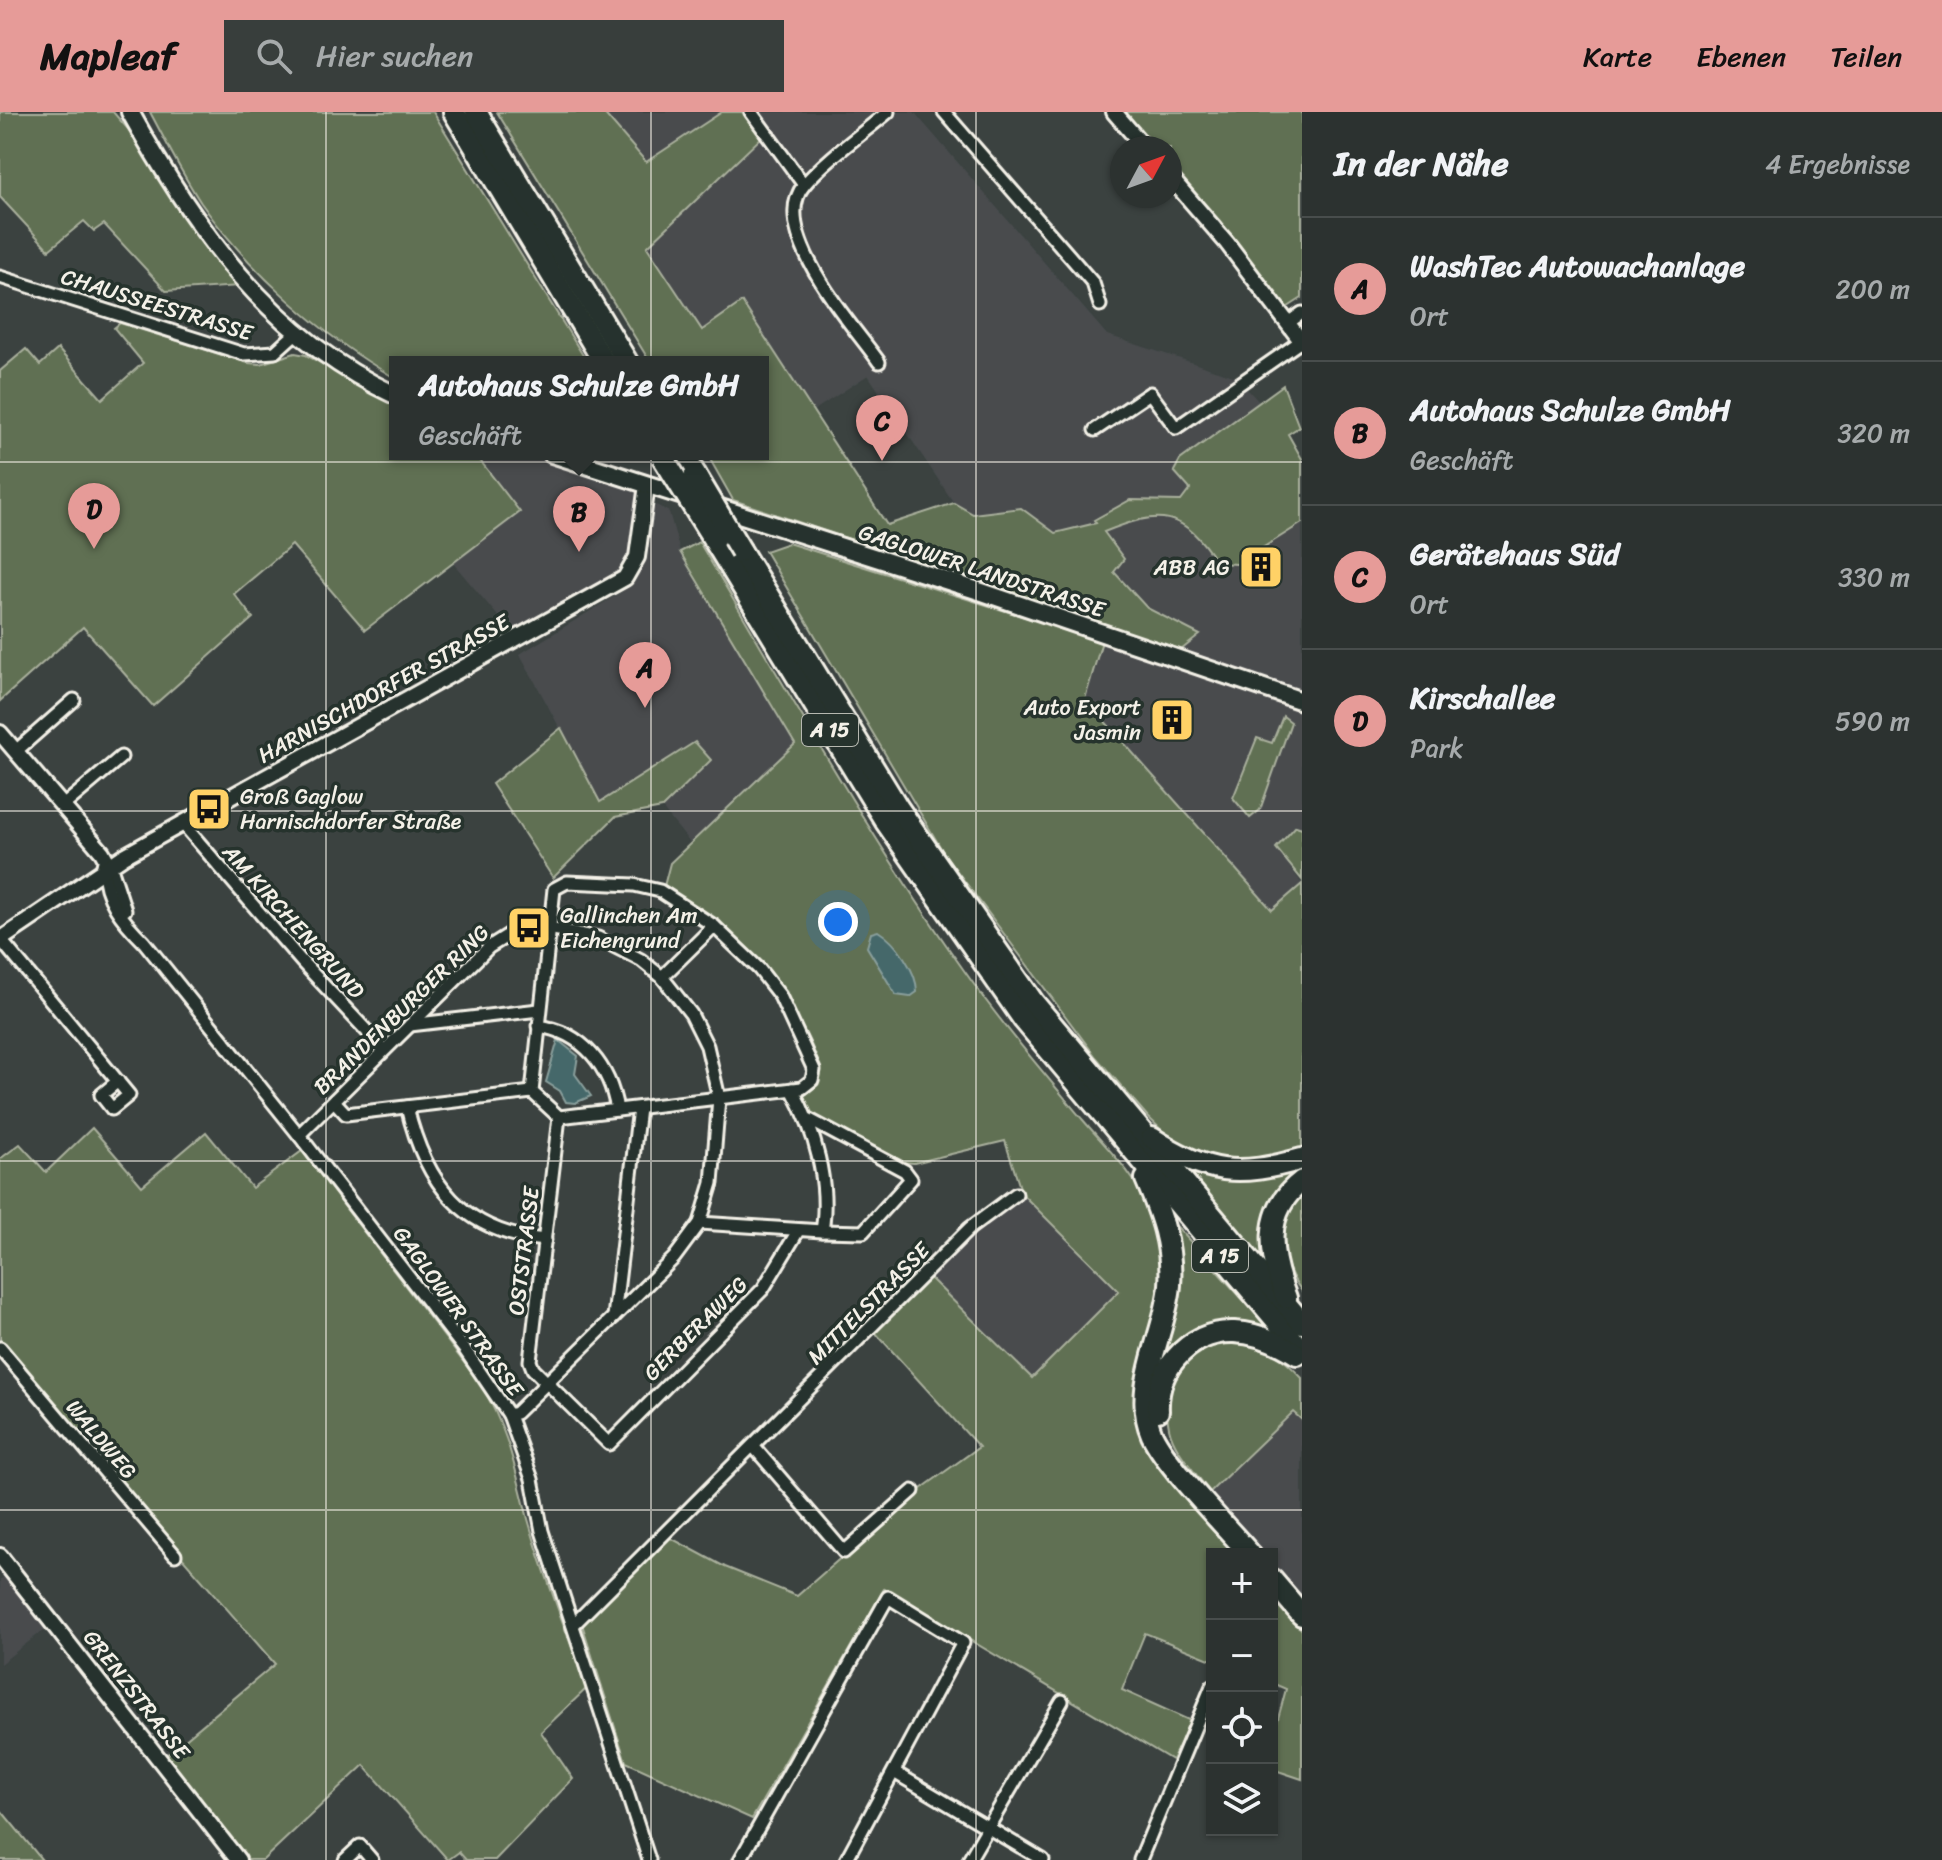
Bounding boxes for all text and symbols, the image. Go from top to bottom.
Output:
search box [224,20,784,92]
text: Mapleaf [40,23,176,90]
text: Hier suchen [316,29,473,83]
text: Karte [1583,32,1652,81]
text: Ebenen [1696,32,1786,81]
text: Teilen [1830,32,1902,81]
icon: search [252,34,296,78]
text: In der Nähe [1334,134,1509,194]
north arrow [1110,136,1182,208]
text: 4 Ergebnisse [1765,141,1910,187]
text: WashTec Autowachanlage [1410,239,1745,293]
street label: CHAUSSEESTRASSE [56,257,259,353]
text: A [1351,266,1369,312]
text: 200 m [1835,266,1910,312]
text: Ort [1410,293,1449,339]
popup [389,356,769,460]
text: Autohaus Schulze GmbH [419,358,739,412]
text: Autohaus Schulze GmbH [1410,383,1731,437]
pin: C [856,395,908,461]
text: B [1352,410,1368,456]
text: 320 m [1838,410,1910,456]
text: Geschäft [419,412,522,458]
text: Geschäft [1410,437,1513,483]
pin: D [68,483,120,549]
pin: B [553,486,605,552]
street label: GAGLOWER LANDSTRASSE [854,512,1112,629]
text: Gerätehaus Süd [1410,527,1619,581]
building icon: ABB AG [1237,543,1285,591]
place label: ABB AG [1153,548,1230,587]
text: C [1352,554,1368,600]
text: 330 m [1838,554,1910,600]
text: Ort [1410,581,1449,627]
street label: HARNISCHDORFER STRASSE [250,602,518,774]
pin: A [619,642,671,708]
text: Kirschallee [1410,671,1555,725]
place label: Auto Export Jasmin [1023,688,1141,752]
building icon: Auto Export Jasmin [1148,696,1196,744]
text: D [1352,698,1368,744]
text: 590 m [1835,698,1910,744]
road number: A 15 [802,714,858,746]
text: Park [1410,725,1463,771]
place label: Groß Gaglow Harnischdorfer Straße [240,777,462,841]
bus stop icon: Groß Gaglow Harnischdorfer Straße [185,785,233,833]
street label: AM KIRCHENGRUND [212,834,375,1009]
place label: Gallinchen Am Eichengrund [560,896,698,960]
your location [818,902,858,942]
bus stop icon: Gallinchen Am Eichengrund [505,904,553,952]
street label: BRANDENBURGER RING [304,914,499,1104]
street label: OSTSTRASSE [496,1183,551,1318]
street label: GAGLOWER STRASSE [383,1217,535,1407]
street label: MITTELSTRASSE [797,1231,941,1374]
road number: A 15 [1192,1240,1248,1272]
street label: GERBERAWEG [633,1266,757,1390]
street label: WALDWEG [56,1390,147,1489]
map controls [1206,1548,1278,1836]
button: + [1206,1548,1278,1620]
button: − [1206,1620,1278,1692]
street label: GRENZSTRASSE [73,1621,201,1769]
button: locate [1206,1692,1278,1764]
button: layers [1206,1764,1278,1836]

